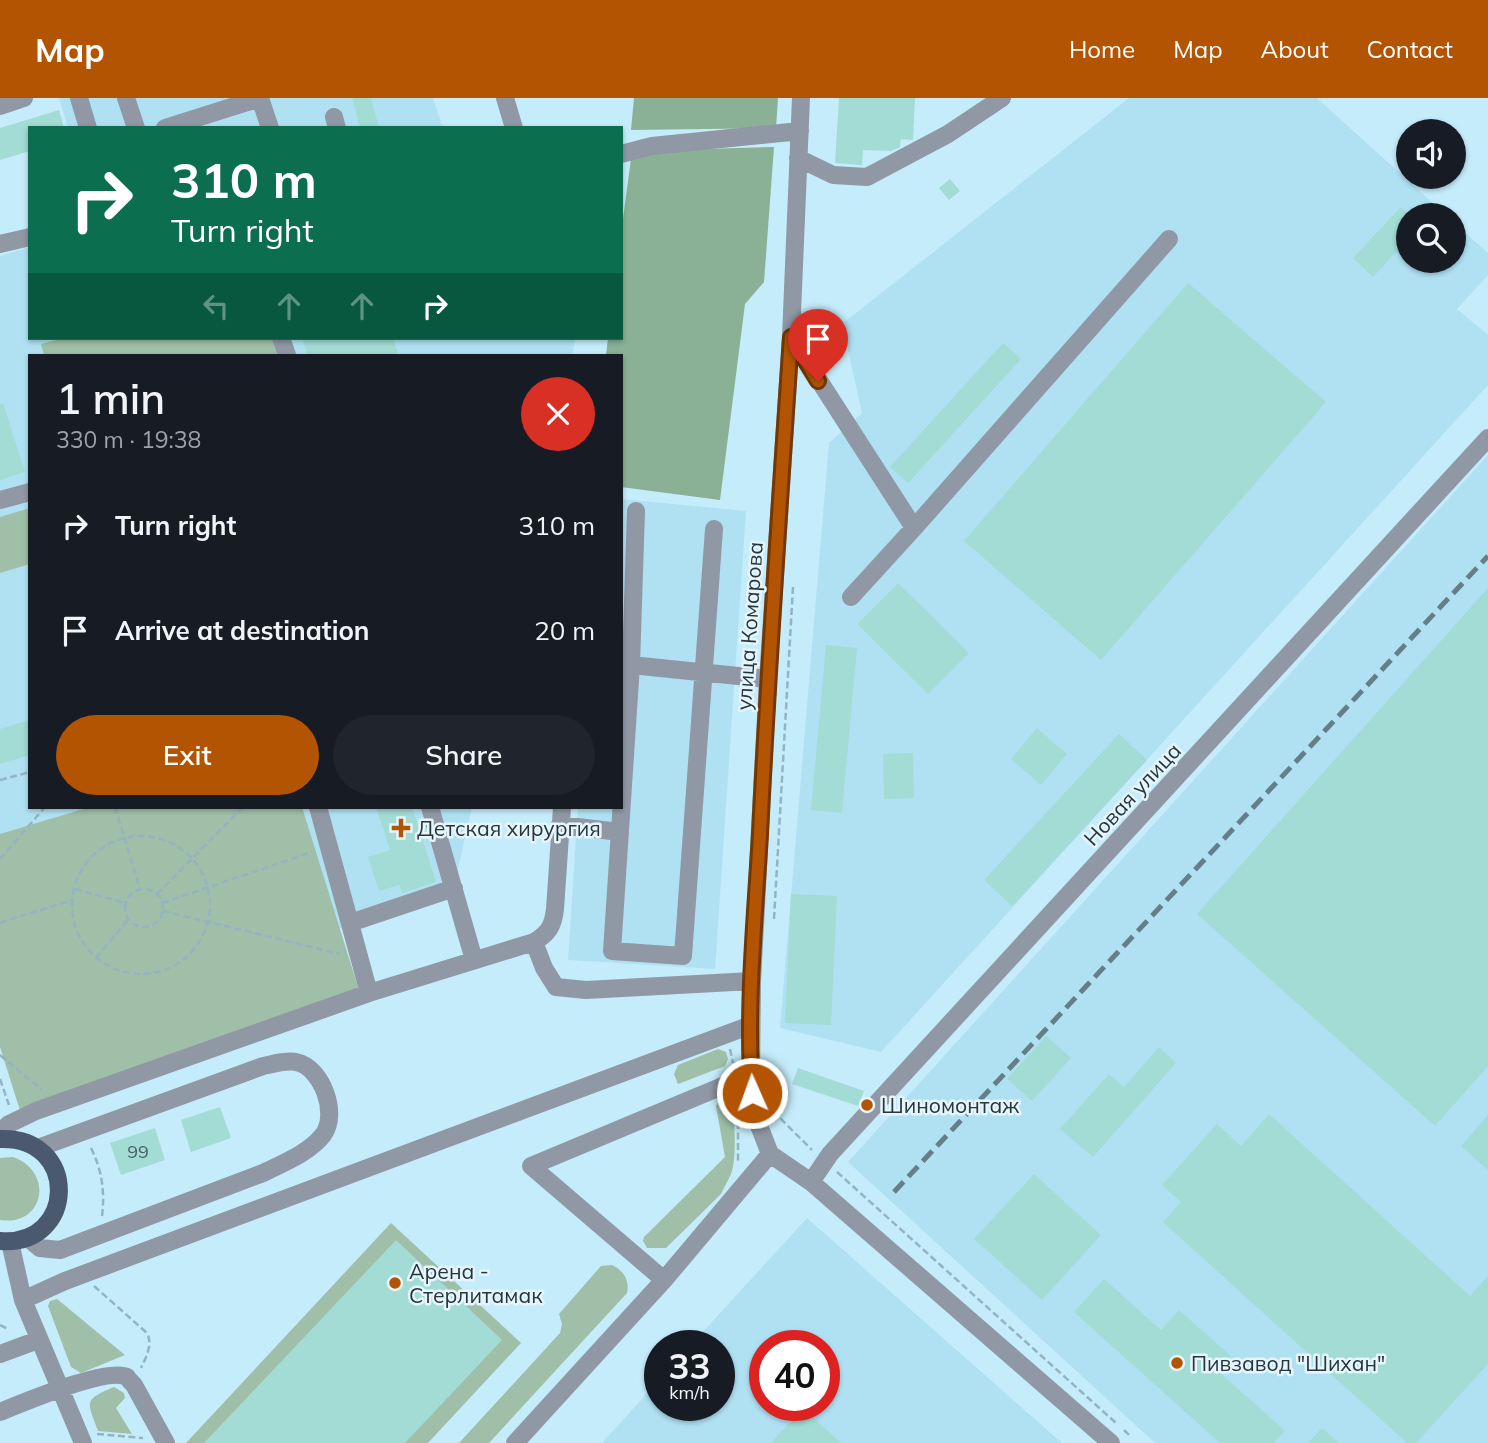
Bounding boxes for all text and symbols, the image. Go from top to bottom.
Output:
text: Map [35,29,105,70]
text: Home [1069,34,1135,64]
text: Map [1173,34,1223,64]
text: About [1261,34,1329,64]
text: Contact [1367,34,1453,64]
map controls [1396,119,1466,273]
button: sound [1396,119,1466,189]
text: 310 m [171,149,317,210]
icon: right [56,154,147,245]
button: search [1396,203,1466,273]
text: Turn right [171,210,314,250]
icon: left [197,287,235,325]
icon: ahead [270,287,308,325]
icon: ahead [343,287,381,325]
icon: right [416,287,454,325]
pin [788,309,848,381]
icon: arrive [799,320,837,358]
text: 1 min [56,372,165,425]
button: close [521,377,595,451]
text: 330 m · 19:38 [56,425,201,454]
icon: right [56,507,94,545]
text: Turn right [115,509,236,542]
text: 310 m [519,509,595,542]
street label: улица Комарова [730,541,768,711]
icon: arrive [56,612,94,650]
text: Arrive at destination [115,614,370,647]
text: 20 m [534,614,595,647]
button: Exit [56,715,319,795]
button: Share [333,715,595,795]
street label: Новая улица [1078,737,1186,851]
place label: Детская хирургия [417,815,601,841]
marker: Детская хирургия [391,818,411,838]
position arrow [715,1056,789,1130]
place label: Шиномонтаж [881,1092,1019,1118]
marker: Шиномонтаж [859,1097,875,1113]
house number: 99 [127,1140,149,1163]
place label: Арена - Стерлитамак [409,1258,543,1308]
marker: Арена - Стерлитамак [387,1275,403,1291]
speed limit sign: 40 [749,1330,840,1421]
text: 33 [668,1344,711,1388]
place label: Пивзавод "Шихан" [1191,1350,1385,1376]
marker: Пивзавод "Шихан" [1169,1355,1185,1371]
text: km/h [669,1381,710,1404]

